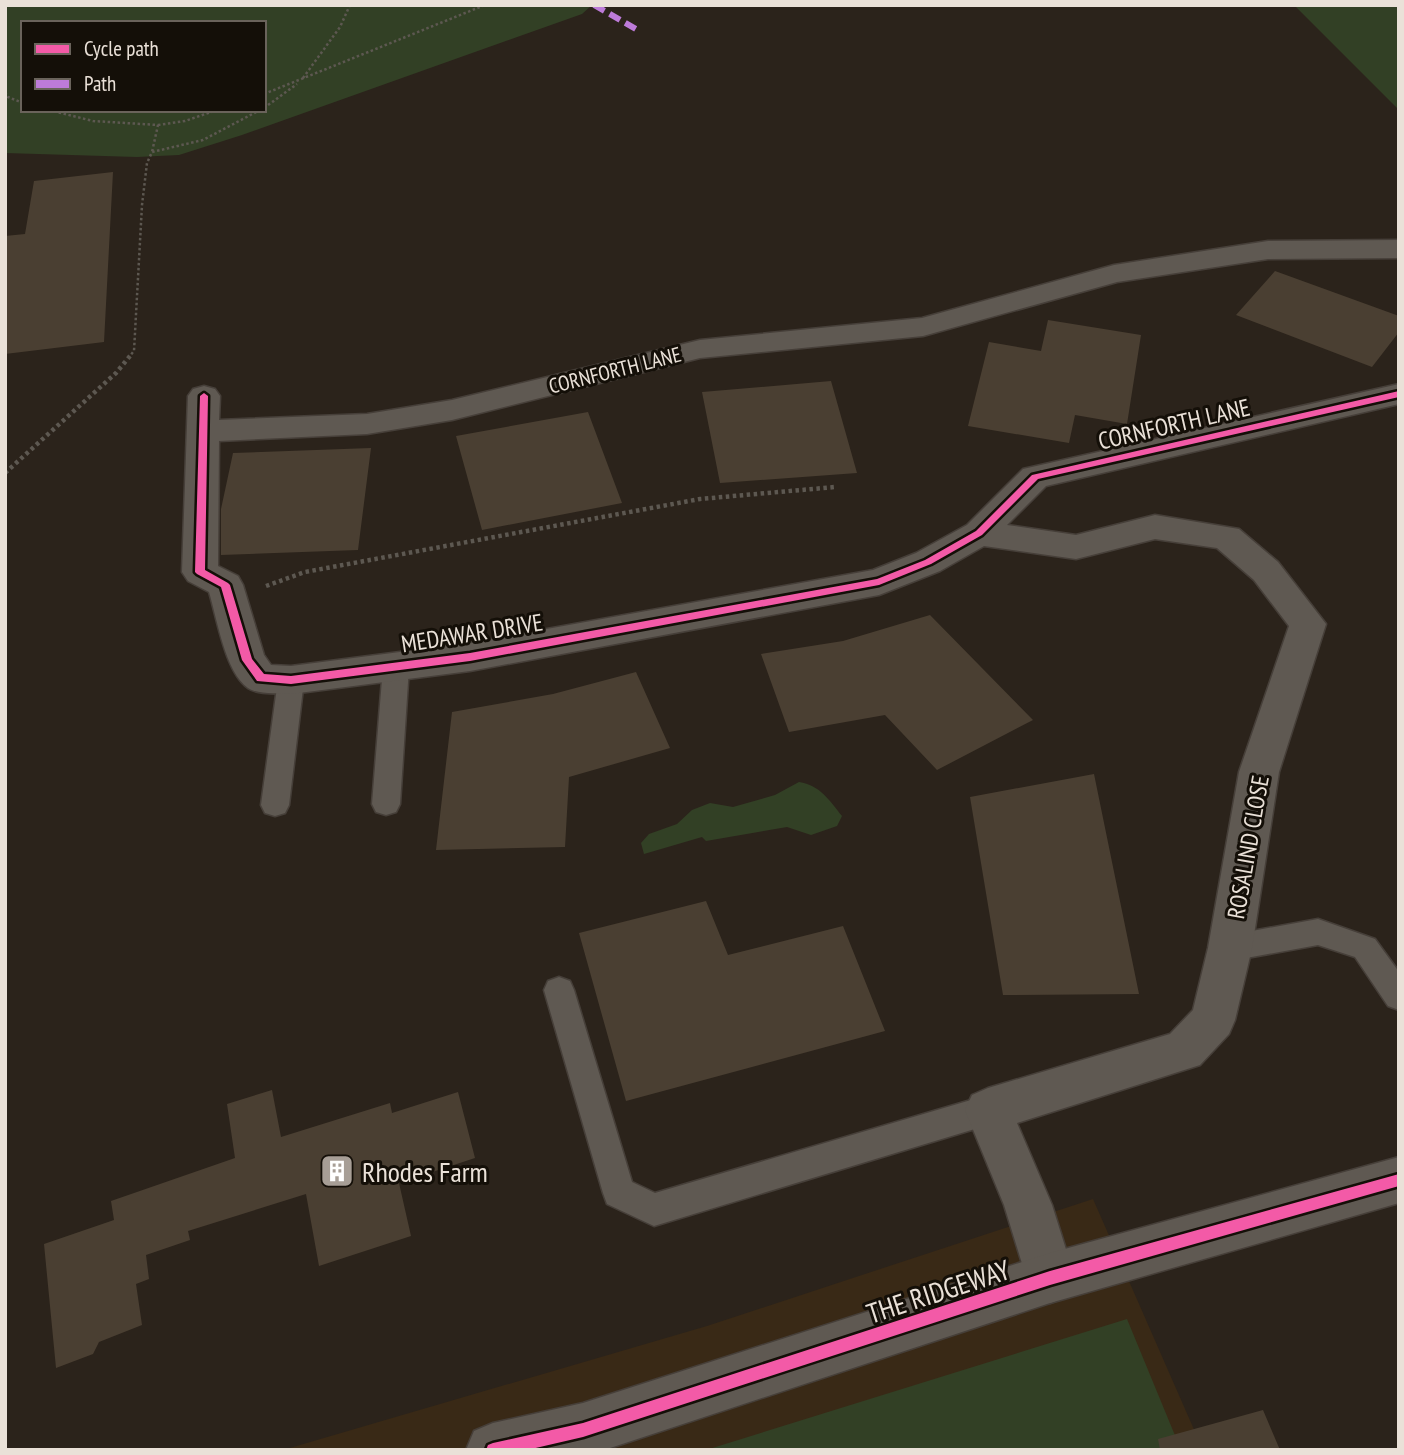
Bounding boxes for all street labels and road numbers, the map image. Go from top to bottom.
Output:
street label: CORNFORTH LANE [546,341,684,399]
street label: CORNFORTH LANE [1095,391,1253,457]
street label: MEDAWAR DRIVE [399,607,545,659]
street label: ROSALIND CLOSE [1220,773,1276,921]
street label: THE RIDGEWAY [862,1250,1015,1332]

